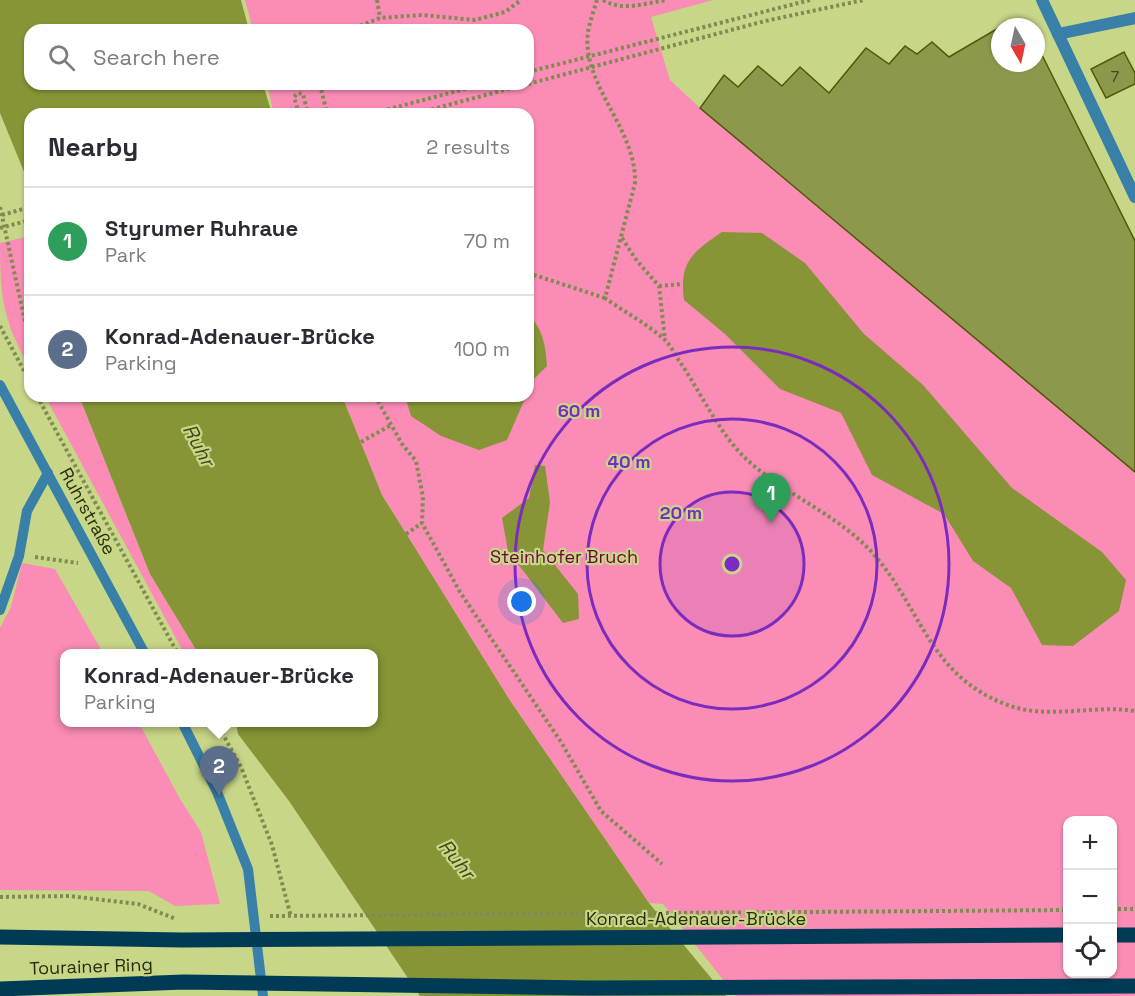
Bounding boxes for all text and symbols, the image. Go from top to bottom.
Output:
north arrow [991,18,1045,72]
search box [24,24,534,90]
icon: search [45,41,78,74]
text: Search here [93,43,220,71]
house number: 7 [1111,67,1119,86]
text: Nearby [48,130,138,164]
text: 2 results [426,134,510,160]
text: Styrumer Ruhraue [105,214,298,242]
text: 1 [63,228,72,254]
text: 70 m [464,228,510,254]
text: Park [105,242,147,268]
text: Konrad-Adenauer-Brücke [105,322,375,350]
text: 2 [62,336,73,362]
text: 100 m [454,336,510,362]
text: Parking [105,350,177,376]
text: 60 m [558,399,600,422]
water label: Ruhr [177,419,222,473]
text: 40 m [607,450,651,473]
street label: Ruhrstraße [55,463,121,559]
pin: 1 [752,474,790,523]
text: 20 m [660,501,702,524]
park label: Steinhofer Bruch [490,545,638,568]
centre of rings [722,554,742,574]
your location [507,587,536,616]
popup [60,649,378,727]
text: Konrad-Adenauer-Brücke [84,661,354,689]
text: Parking [84,689,156,715]
pin: 2 [200,746,238,796]
map controls [1063,816,1117,978]
button: + [1063,816,1117,870]
water label: Ruhr [433,833,483,886]
button: − [1063,870,1117,924]
street label: Konrad-Adenauer-Brücke [586,907,806,930]
button: locate [1063,924,1117,978]
street label: Tourainer Ring [29,952,153,980]

